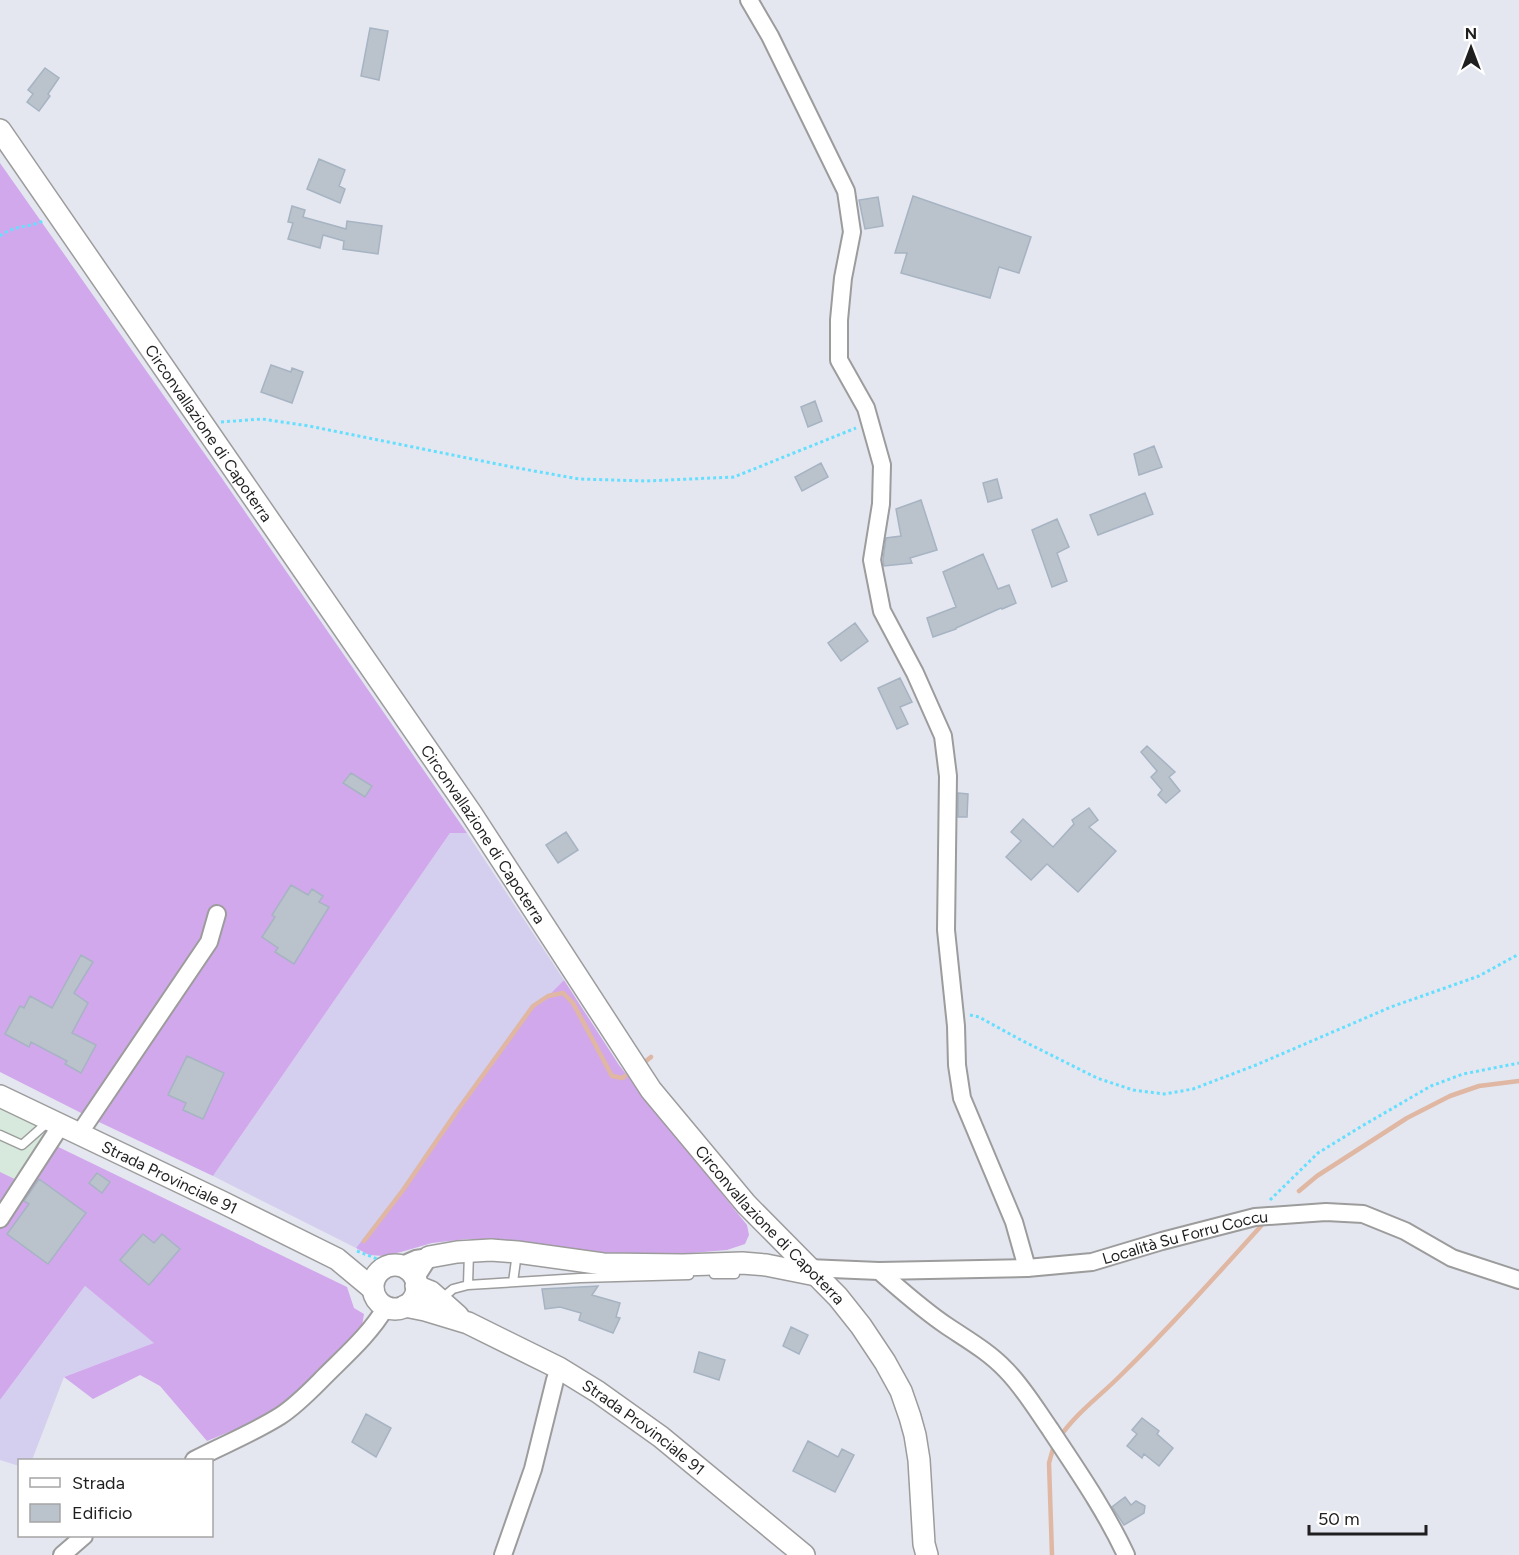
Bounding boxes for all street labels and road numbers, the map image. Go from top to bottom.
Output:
street label: Circonvallazione di Capoterra [141,341,276,525]
street label: Circonvallazione di Capoterra [417,741,549,927]
street label: Strada Provinciale 91 [99,1137,240,1218]
street label: Circonvallazione di Capoterra [691,1142,849,1308]
street label: Località Su Forru Coccu [1100,1207,1269,1268]
street label: Strada Provinciale 91 [579,1376,708,1479]

